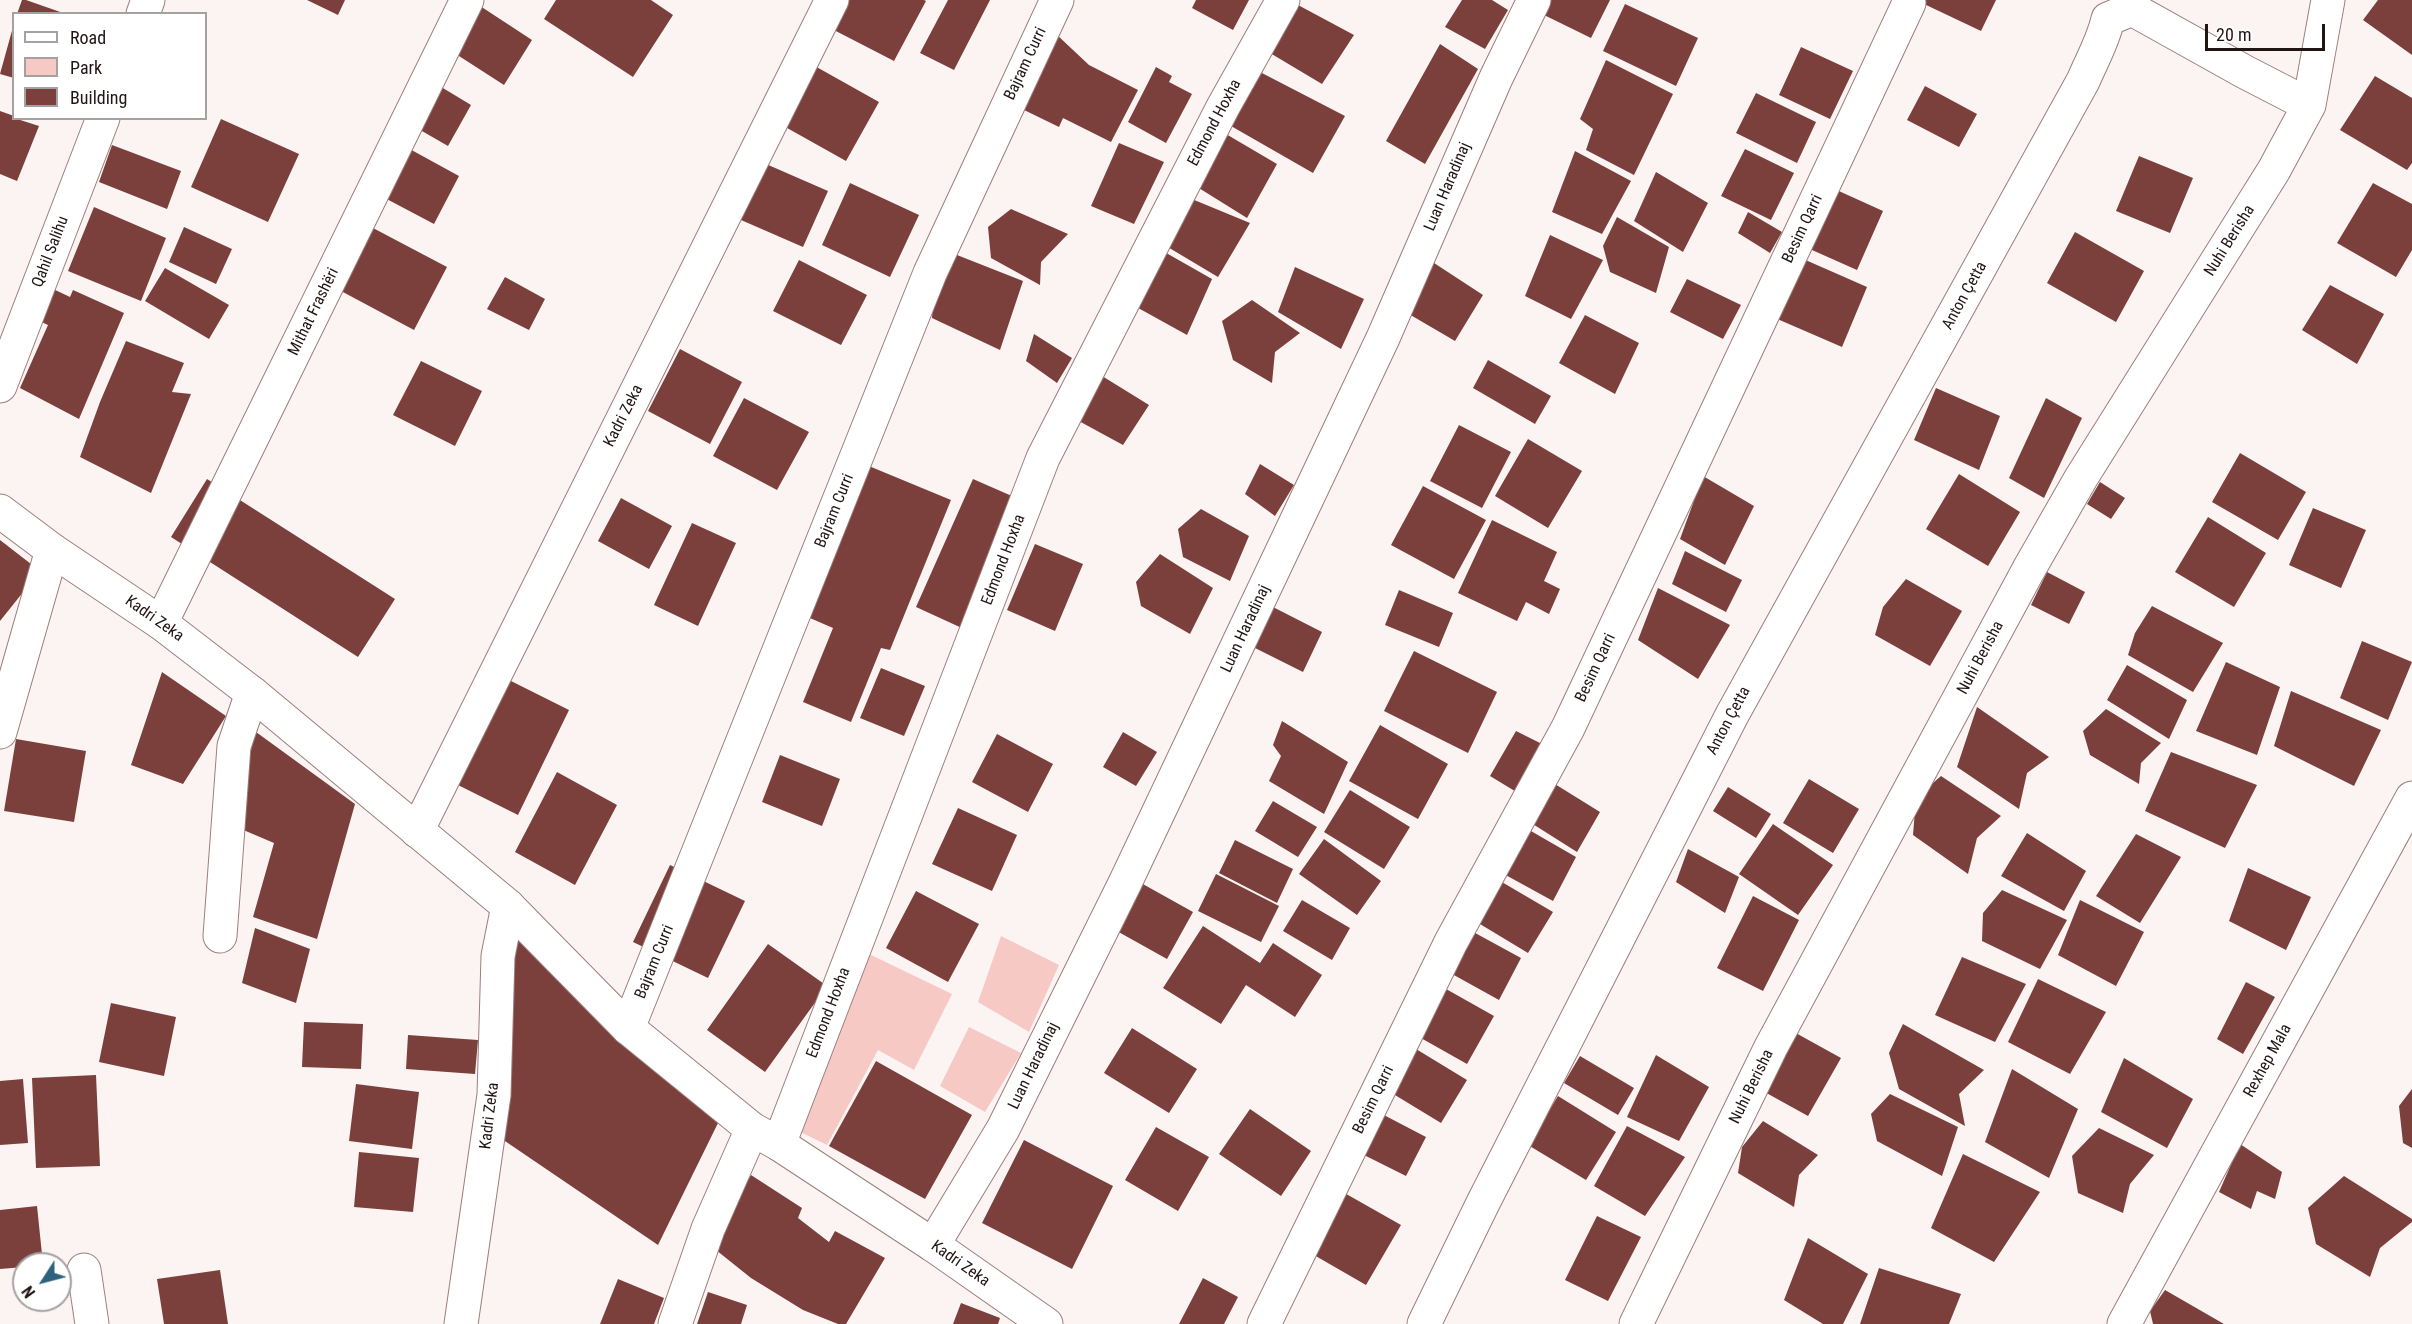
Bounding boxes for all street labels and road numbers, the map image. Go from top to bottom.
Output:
street label: Bajram Curri [1001,25,1051,103]
street label: Edmond Hoxha [1184,76,1246,170]
street label: Luan Haradinaj [1421,140,1475,234]
street label: Besim Qarri [1779,192,1827,266]
street label: Nuhi Berisha [2201,202,2259,280]
street label: Qahil Salihu [29,214,73,290]
street label: Anton Çetta [1938,259,1992,333]
street label: Mithat Frashëri [285,265,343,359]
street label: Kadri Zeka [600,382,648,450]
street label: Bajram Curri [811,471,859,551]
street label: Edmond Hoxha [978,512,1030,608]
street label: Luan Haradinaj [1217,582,1275,676]
street label: Kadri Zeka [121,592,187,646]
street label: Nuhi Berisha [1954,618,2008,698]
street label: Besim Qarri [1572,631,1620,705]
street label: Anton Çetta [1703,684,1755,758]
street label: Bajram Curri [631,922,679,1002]
street label: Edmond Hoxha [803,965,855,1061]
street label: Luan Haradinaj [1005,1019,1063,1113]
street label: Rexhep Mala [2240,1021,2296,1101]
street label: Nuhi Berisha [1726,1047,1778,1127]
street label: Besim Qarri [1349,1063,1399,1137]
street label: Kadri Zeka [476,1082,504,1150]
street label: Kadri Zeka [927,1237,993,1291]

